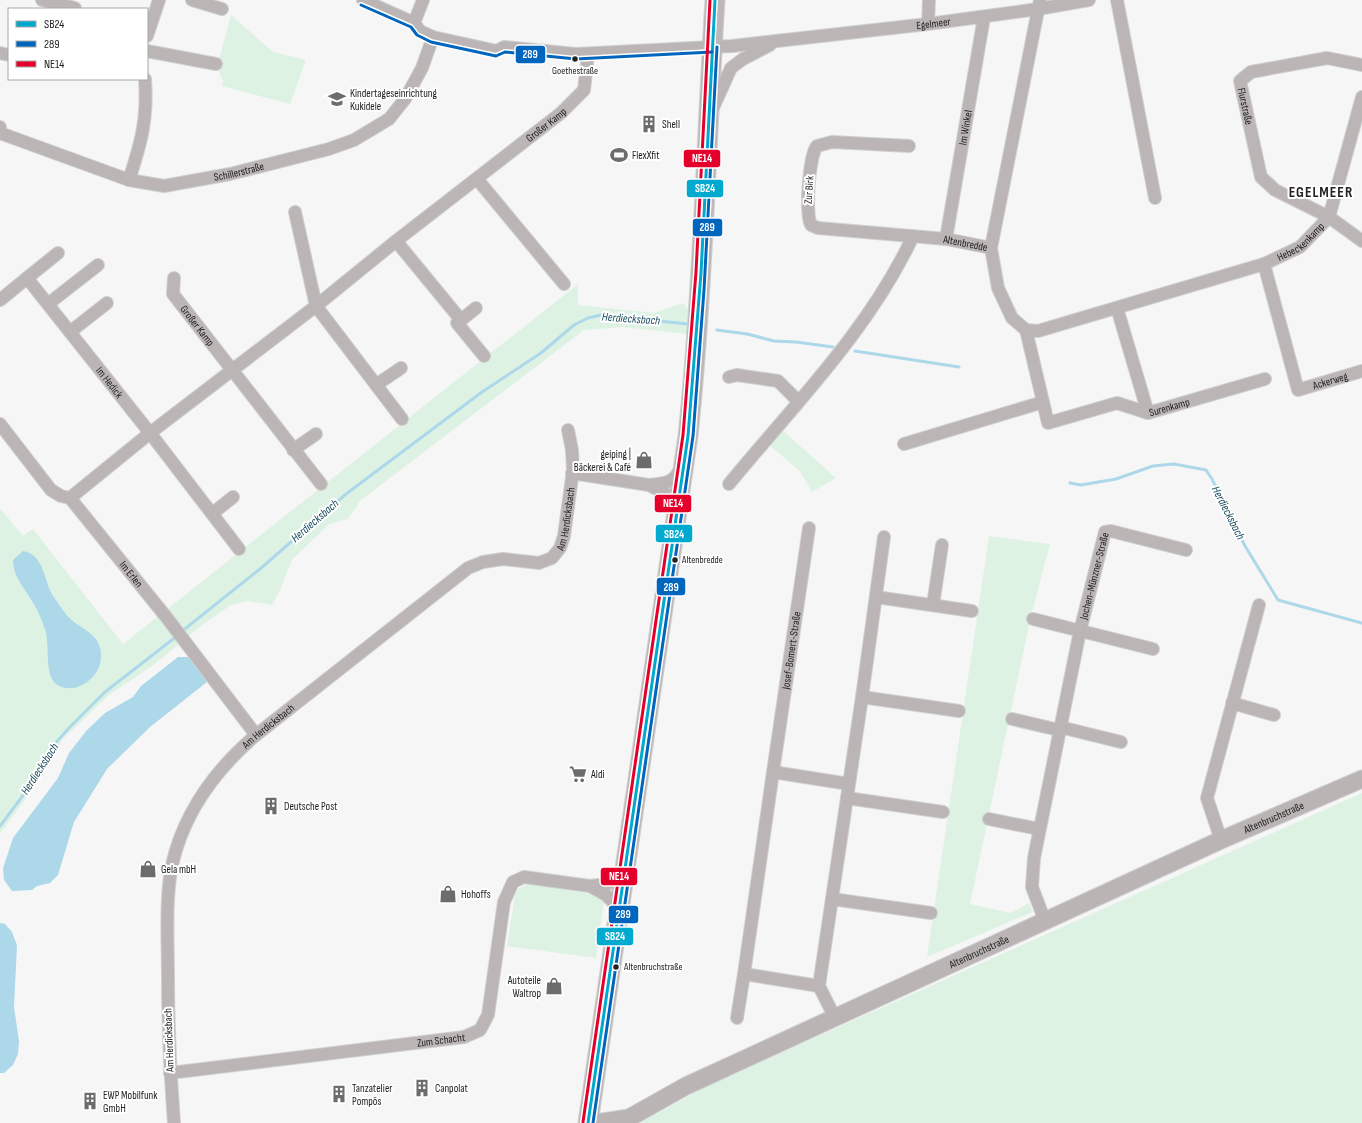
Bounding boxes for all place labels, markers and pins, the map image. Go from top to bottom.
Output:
marker: Goethestraße [570,54,580,64]
place label: Goethestraße [552,65,598,77]
place label: Kindertageseinrichtung Kukidele [350,87,438,113]
school or university icon: Kindertageseinrichtung Kukidele [327,89,347,109]
building icon: Shell [639,114,659,134]
place label: Shell [662,118,680,131]
sports icon: FlexXfit [609,145,629,165]
place label: FlexXfit [632,149,660,162]
place label: geiping | Bäckerei & Café [574,447,631,474]
shop icon: geiping | Bäckerei & Café [634,450,654,470]
place label: Altenbredde [681,554,723,566]
marker: Altenbredde [670,555,680,565]
supermarket icon: Aldi [568,764,588,784]
place label: Aldi [590,768,605,781]
building icon: Deutsche Post [261,796,281,816]
place label: Deutsche Post [284,800,338,813]
shop icon: Gela mbH [138,859,158,879]
place label: Gela mbH [161,863,196,876]
shop icon: Hohoffs [438,884,458,904]
place label: Hohoffs [461,888,491,901]
place label: Altenbruchstraße [623,961,682,973]
marker: Altenbruchstraße [611,962,621,972]
place label: Autoteile Waltrop [507,974,541,1000]
shop icon: Autoteile Waltrop [544,976,564,996]
building icon: Canpolat [412,1078,432,1098]
place label: Tanzatelier Pompös [352,1082,392,1108]
place label: Canpolat [435,1082,468,1095]
building icon: Tanzatelier Pompös [329,1084,349,1104]
place label: EWP Mobilfunk GmbH [103,1089,158,1115]
building icon: EWP Mobilfunk GmbH [80,1091,100,1111]

